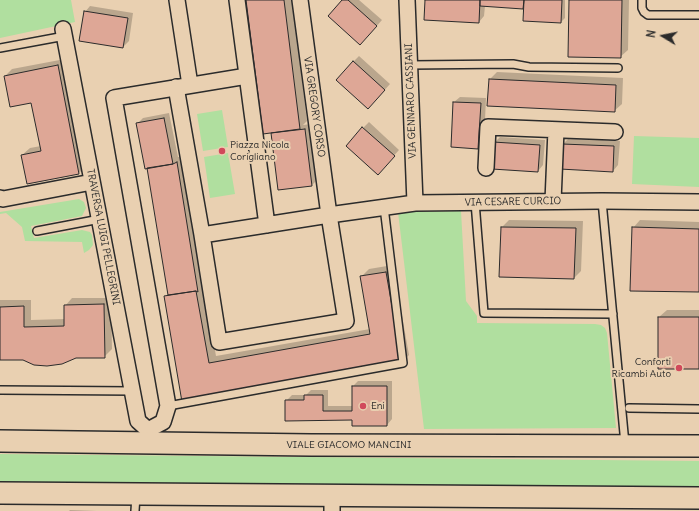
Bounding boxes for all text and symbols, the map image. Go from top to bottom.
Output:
north arrow [643,16,683,56]
text: N [644,29,659,39]
street label: VIA GENNARO CASSIANI [403,43,419,159]
street label: VIA GREGORY CORSO [301,56,327,158]
place label: Piazza Nicola Corigliano [230,139,289,162]
marker: Piazza Nicola Corigliano [217,146,227,156]
street label: TRAVERSA LUIGI PELLEGRINI [84,168,122,306]
street label: VIA CESARE CURCIO [465,195,561,209]
place label: Conforti Ricambi Auto [612,356,671,380]
marker: Conforti Ricambi Auto [674,363,684,373]
place label: Eni [371,400,385,412]
marker: Eni [358,401,368,411]
street label: VIALE GIACOMO MANCINI [287,439,411,451]

